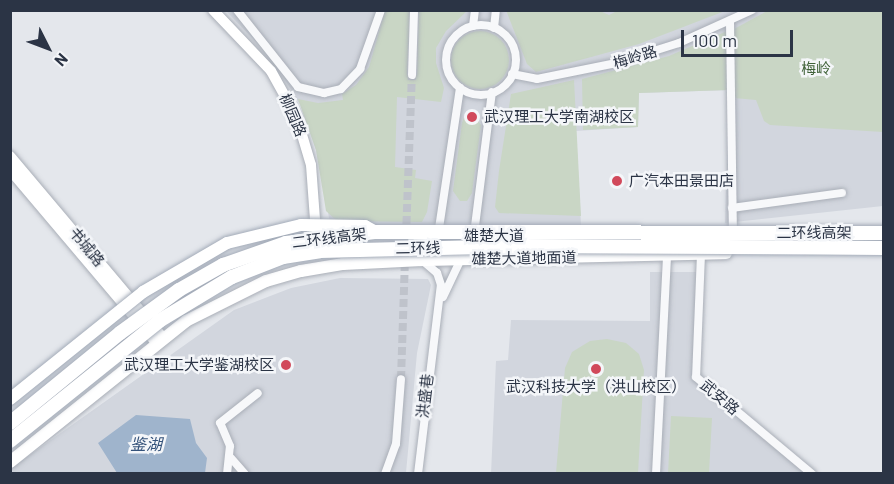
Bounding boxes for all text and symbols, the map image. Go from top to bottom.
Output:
north arrow [18,18,78,78]
scale bar [684,18,796,56]
text: 100 m [692,29,737,51]
street label: 梅岭路 [611,42,659,72]
text: N [51,50,72,71]
park label: 梅岭 [801,60,831,78]
street label: 柳园路 [276,91,310,139]
place label: 武汉理工大学南湖校区 [484,108,634,126]
marker: 武汉理工大学南湖校区 [465,110,479,124]
place label: 广汽本田景田店 [629,172,734,190]
marker: 广汽本田景田店 [610,174,624,188]
street label: 书城路 [66,224,108,270]
street label: 二环线高架 [291,224,367,252]
street label: 二环线高架 [777,224,851,242]
street label: 雄楚大道 [464,227,524,245]
street label: 二环线 [395,239,441,257]
street label: 雄楚大道地面道 [471,248,577,268]
place label: 武汉理工大学鉴湖校区 [124,356,274,374]
marker: 武汉理工大学鉴湖校区 [279,358,293,372]
marker: 武汉科技大学（洪山校区） [589,362,603,376]
street label: 洪盛巷 [413,373,437,419]
street label: 武安路 [697,376,743,418]
place label: 武汉科技大学（洪山校区） [506,378,686,396]
water label: 鉴湖 [130,434,162,454]

